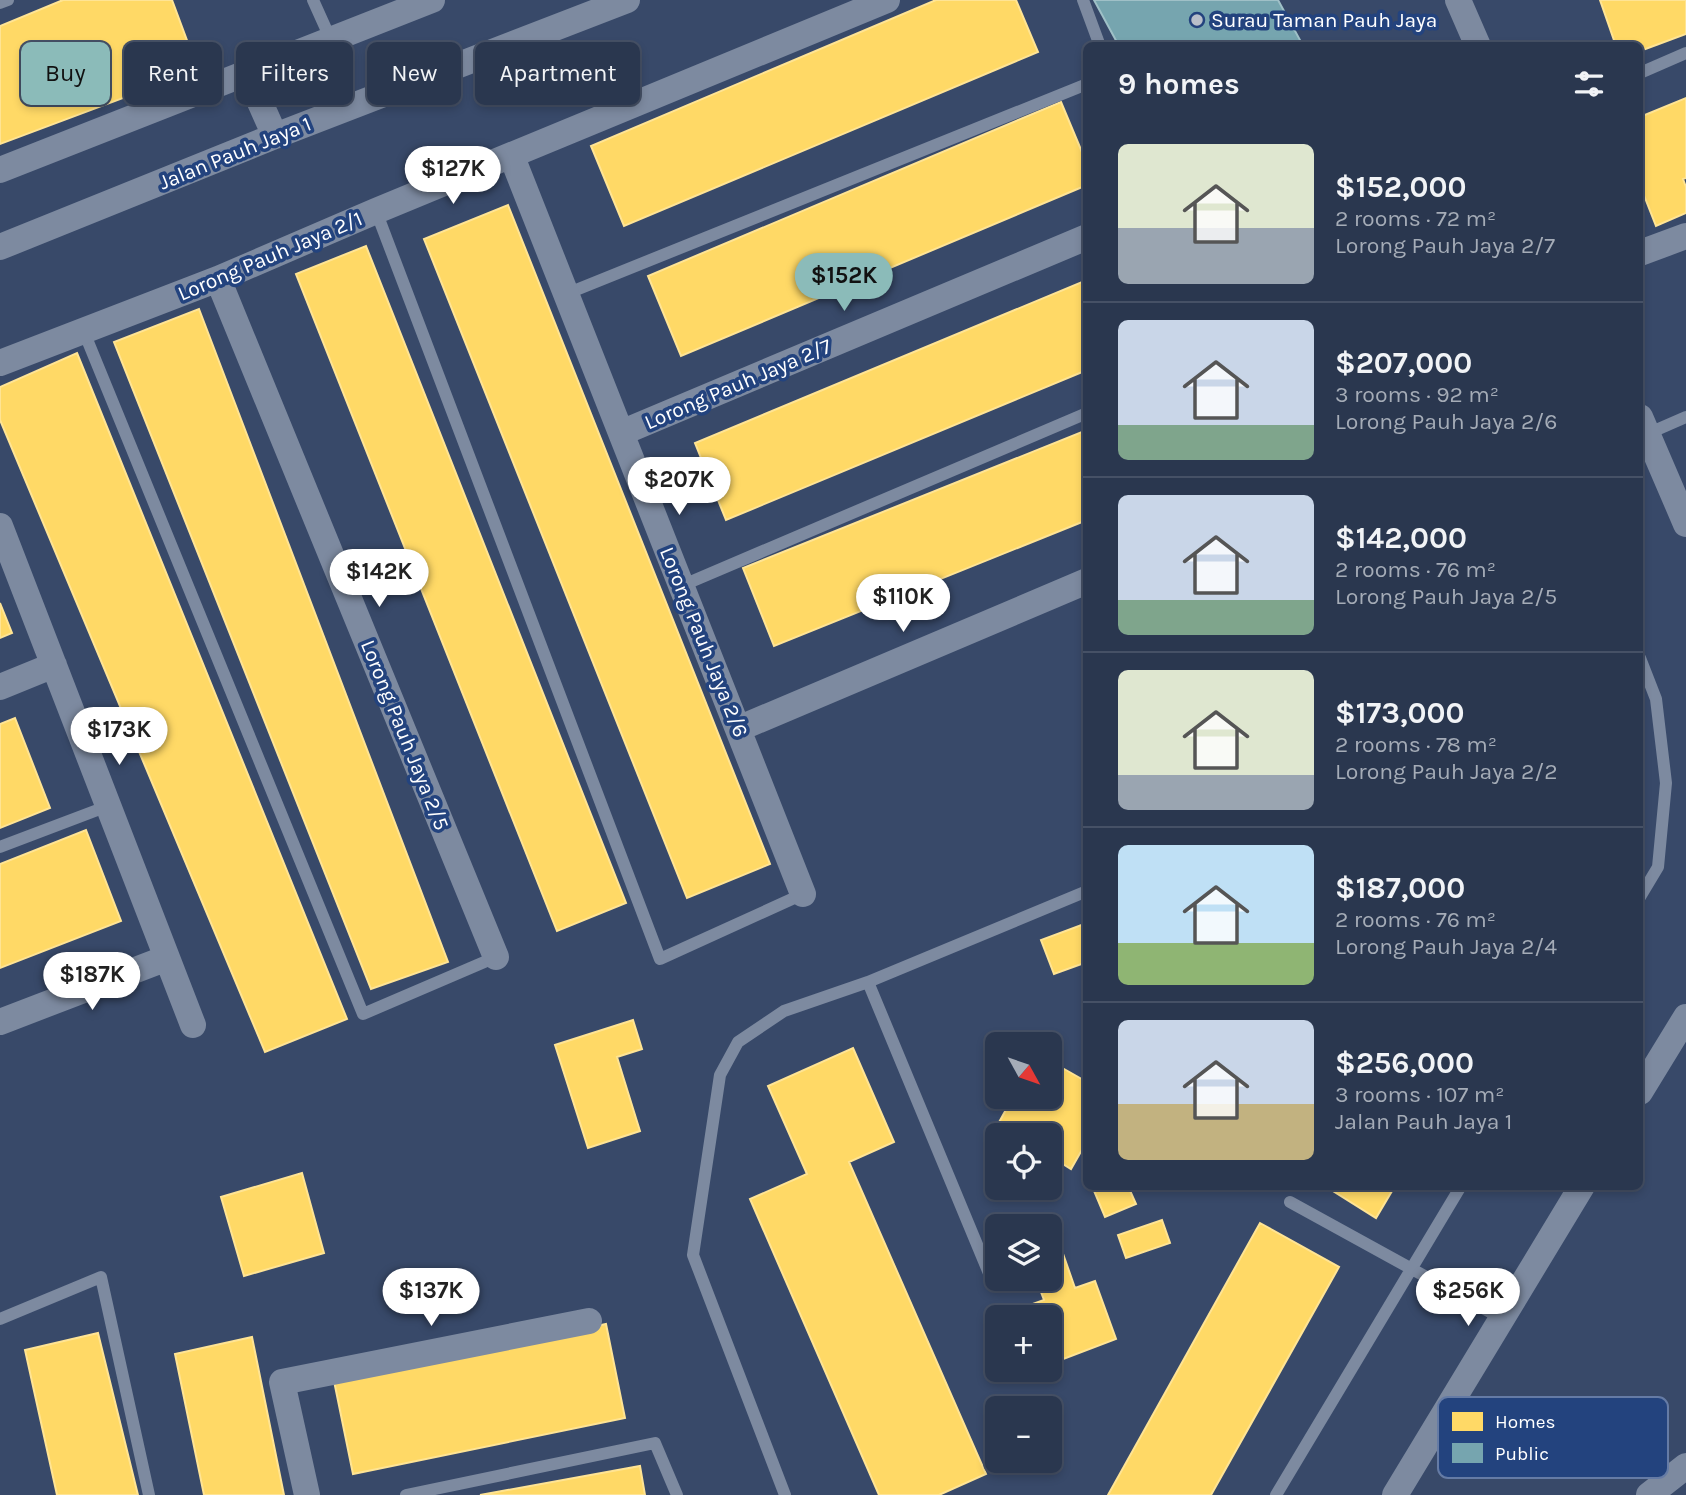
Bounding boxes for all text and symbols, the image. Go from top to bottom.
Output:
place label: Surau Taman Pauh Jaya [1211,8,1437,32]
marker: Surau Taman Pauh Jaya [1189,12,1205,28]
chip: Buy [21,42,110,105]
chip: Rent [124,42,222,105]
chip: Filters [236,42,353,105]
chip: New [367,42,461,105]
chip: Apartment [475,42,640,105]
icon: filters [1570,65,1608,103]
text: 9 homes [1118,66,1240,102]
street label: Jalan Pauh Jaya 1 [155,112,315,194]
pin: $127K [404,146,502,206]
text: $127K [421,155,485,182]
text: $152,000 [1335,169,1467,205]
icon: home [1174,172,1258,256]
text: 2 rooms · 72 m² [1335,205,1496,232]
street label: Lorong Pauh Jaya 2/1 [174,206,366,306]
text: Lorong Pauh Jaya 2/7 [1335,232,1555,259]
pin: $152K [795,254,893,313]
text: $152K [811,262,877,289]
street label: Lorong Pauh Jaya 2/7 [641,334,835,434]
text: $207,000 [1335,345,1472,381]
icon: home [1174,348,1258,432]
text: 3 rooms · 92 m² [1335,381,1499,408]
text: Lorong Pauh Jaya 2/6 [1335,408,1557,435]
pin: $207K [630,458,728,517]
text: $207K [644,466,714,493]
text: $142,000 [1335,520,1467,556]
icon: home [1174,523,1258,607]
street label: Lorong Pauh Jaya 2/6 [655,543,753,741]
pin: $142K [330,550,428,609]
text: 2 rooms · 76 m² [1335,556,1496,583]
text: $142K [346,558,412,585]
pin: $110K [854,574,952,634]
text: $110K [872,583,934,610]
text: Lorong Pauh Jaya 2/5 [1335,583,1557,610]
street label: Lorong Pauh Jaya 2/5 [356,636,454,834]
text: $173,000 [1335,695,1464,731]
icon: home [1174,698,1258,782]
pin: $173K [70,708,168,767]
text: $173K [87,716,151,743]
text: 2 rooms · 78 m² [1335,731,1497,758]
text: Lorong Pauh Jaya 2/2 [1335,758,1558,785]
text: $187,000 [1335,870,1465,906]
icon: home [1174,873,1258,957]
text: 2 rooms · 76 m² [1335,906,1496,933]
text: Lorong Pauh Jaya 2/4 [1335,933,1557,960]
pin: $187K [43,953,141,1012]
text: $187K [59,961,125,988]
north arrow [985,1032,1062,1110]
map controls [985,1032,1062,1473]
text: $256,000 [1335,1045,1474,1081]
icon: home [1174,1048,1258,1132]
text: 3 rooms · 107 m² [1335,1081,1504,1108]
text: Jalan Pauh Jaya 1 [1335,1108,1512,1135]
button: locate [985,1123,1062,1200]
button: layers [985,1214,1062,1291]
pin: $137K [382,1268,480,1328]
pin: $256K [1419,1268,1517,1328]
text: $137K [399,1277,463,1304]
text: $256K [1432,1277,1504,1304]
button: + [985,1305,1062,1382]
button: − [985,1396,1062,1473]
legend [1438,1397,1668,1478]
text: Homes [1495,1411,1556,1433]
text: Public [1495,1443,1549,1465]

